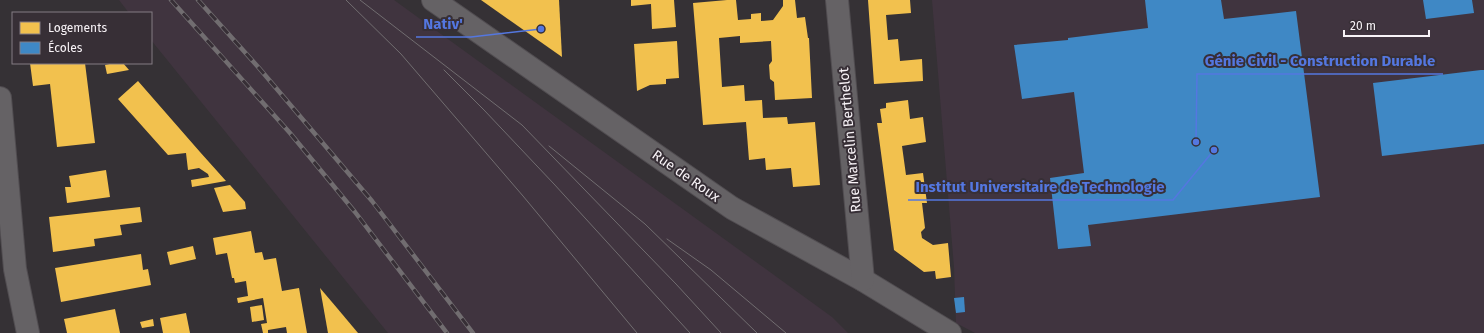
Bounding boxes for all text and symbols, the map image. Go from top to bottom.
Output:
callout: Nativ' [416,10,471,37]
legend [12,12,152,64]
scale bar [1344,12,1429,38]
text: Nativ' [423,15,463,33]
text: 20 m [1350,19,1376,33]
text: Logements [48,21,107,35]
text: Écoles [48,40,83,55]
callout: Génie Civil - Construction Durable [1197,47,1443,74]
text: Génie Civil - Construction Durable [1205,52,1435,70]
street label: Rue Marcelin Berthelot [835,66,865,213]
street label: Rue de Roux [649,146,723,206]
callout: Institut Universitaire de Technologie [908,173,1173,200]
text: Institut Universitaire de Technologie [916,178,1164,196]

